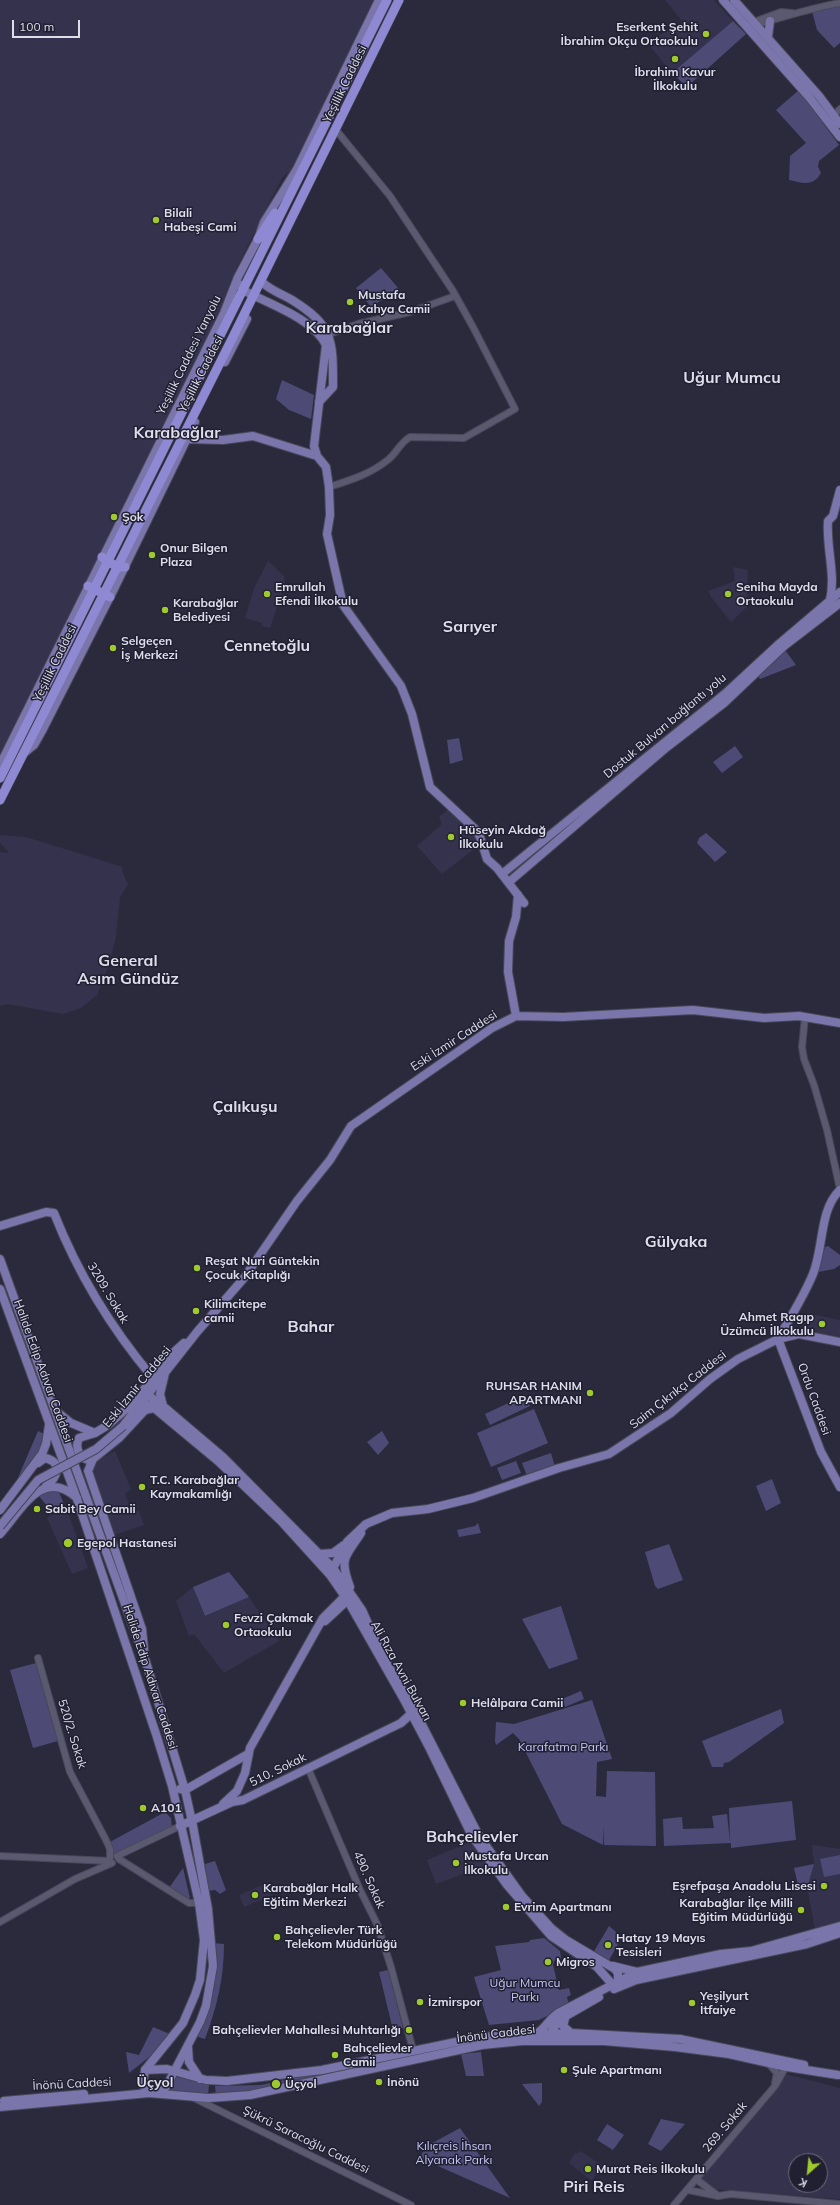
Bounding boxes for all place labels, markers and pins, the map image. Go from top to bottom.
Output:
place label: Eserkent Şehit İbrahim Okçu Ortaokulu [561,20,698,48]
marker: Eserkent Şehit İbrahim Okçu Ortaokulu [701,29,711,39]
marker: İbrahim Kavur İlkokulu [670,54,680,64]
place label: İbrahim Kavur İlkokulu [634,65,716,93]
place label: Bilali Habeşi Cami [164,206,237,234]
marker: Bilali Habeşi Cami [151,215,161,225]
place label: Mustafa Kahya Camii [358,288,430,316]
marker: Mustafa Kahya Camii [345,297,355,307]
place label: Şok [122,510,143,524]
marker: Şok [109,512,119,522]
place label: Onur Bilgen Plaza [160,541,228,569]
marker: Onur Bilgen Plaza [147,550,157,560]
place label: Emrullah Efendi İlkokulu [275,580,358,608]
place label: Seniha Mayda Ortaokulu [736,580,818,608]
marker: Emrullah Efendi İlkokulu [262,589,272,599]
marker: Seniha Mayda Ortaokulu [723,589,733,599]
place label: Karabağlar Belediyesi [173,596,238,624]
marker: Karabağlar Belediyesi [160,605,170,615]
place label: Selgeçen İş Merkezi [121,634,178,662]
marker: Selgeçen İş Merkezi [108,643,118,653]
place label: Hüseyin Akdağ İlkokulu [459,823,546,851]
marker: Hüseyin Akdağ İlkokulu [446,832,456,842]
place label: Reşat Nuri Güntekin Çocuk Kitaplığı [205,1254,320,1282]
marker: Reşat Nuri Güntekin Çocuk Kitaplığı [192,1263,202,1273]
place label: Kilimcitepe camii [204,1297,266,1325]
marker: Kilimcitepe camii [191,1306,201,1316]
place label: Ahmet Ragıp Üzümcü İlkokulu [720,1310,814,1338]
marker: Ahmet Ragıp Üzümcü İlkokulu [817,1319,827,1329]
place label: RUHSAR HANIM APARTMANI [486,1379,582,1407]
marker: RUHSAR HANIM APARTMANI [585,1388,595,1398]
place label: T.C. Karabağlar Kaymakamlığı [150,1473,239,1501]
marker: T.C. Karabağlar Kaymakamlığı [137,1482,147,1492]
place label: Sabit Bey Camii [45,1502,136,1516]
marker: Sabit Bey Camii [32,1504,42,1514]
place label: Egepol Hastanesi [77,1536,177,1550]
marker: Egepol Hastanesi [62,1537,74,1549]
place label: Fevzi Çakmak Ortaokulu [234,1611,313,1639]
marker: Fevzi Çakmak Ortaokulu [221,1620,231,1630]
place label: Helâlpara Camii [471,1696,563,1710]
marker: Helâlpara Camii [458,1698,468,1708]
place label: A101 [151,1801,182,1815]
marker: A101 [138,1803,148,1813]
place label: Mustafa Urcan İlkokulu [464,1849,549,1877]
marker: Mustafa Urcan İlkokulu [451,1858,461,1868]
place label: Eşrefpaşa Anadolu Lisesi [672,1879,816,1893]
place label: Karabağlar Halk Eğitim Merkezi [263,1881,358,1909]
marker: Eşrefpaşa Anadolu Lisesi [819,1881,829,1891]
marker: Karabağlar Halk Eğitim Merkezi [250,1890,260,1900]
place label: Karabağlar İlçe Milli Eğitim Müdürlüğü [679,1896,793,1924]
place label: Evrim Apartmanı [514,1900,612,1914]
marker: Evrim Apartmanı [501,1902,511,1912]
marker: Karabağlar İlçe Milli Eğitim Müdürlüğü [796,1905,806,1915]
place label: Bahçelievler Türk Telekom Müdürlüğü [285,1923,397,1951]
place label: Hatay 19 Mayıs Tesisleri [616,1931,706,1959]
marker: Bahçelievler Türk Telekom Müdürlüğü [272,1932,282,1942]
marker: Hatay 19 Mayıs Tesisleri [603,1940,613,1950]
place label: Migros [556,1955,595,1969]
marker: Migros [543,1957,553,1967]
place label: Yeşilyurt İtfaiye [700,1989,749,2017]
place label: İzmirspor [428,1995,482,2009]
marker: İzmirspor [415,1997,425,2007]
marker: Yeşilyurt İtfaiye [687,1998,697,2008]
place label: Bahçelievler Mahallesi Muhtarlığı [212,2023,401,2037]
marker: Bahçelievler Mahallesi Muhtarlığı [404,2025,414,2035]
place label: Bahçelievler Camii [343,2041,412,2069]
marker: Bahçelievler Camii [330,2050,340,2060]
place label: Şule Apartmanı [572,2063,662,2077]
marker: Şule Apartmanı [559,2065,569,2075]
place label: İnönü [387,2075,419,2089]
place label: Üçyol [285,2077,317,2091]
marker: İnönü [374,2077,384,2087]
marker: Üçyol [270,2078,282,2090]
place label: Murat Reis İlkokulu [596,2162,705,2176]
marker: Murat Reis İlkokulu [583,2164,593,2174]

